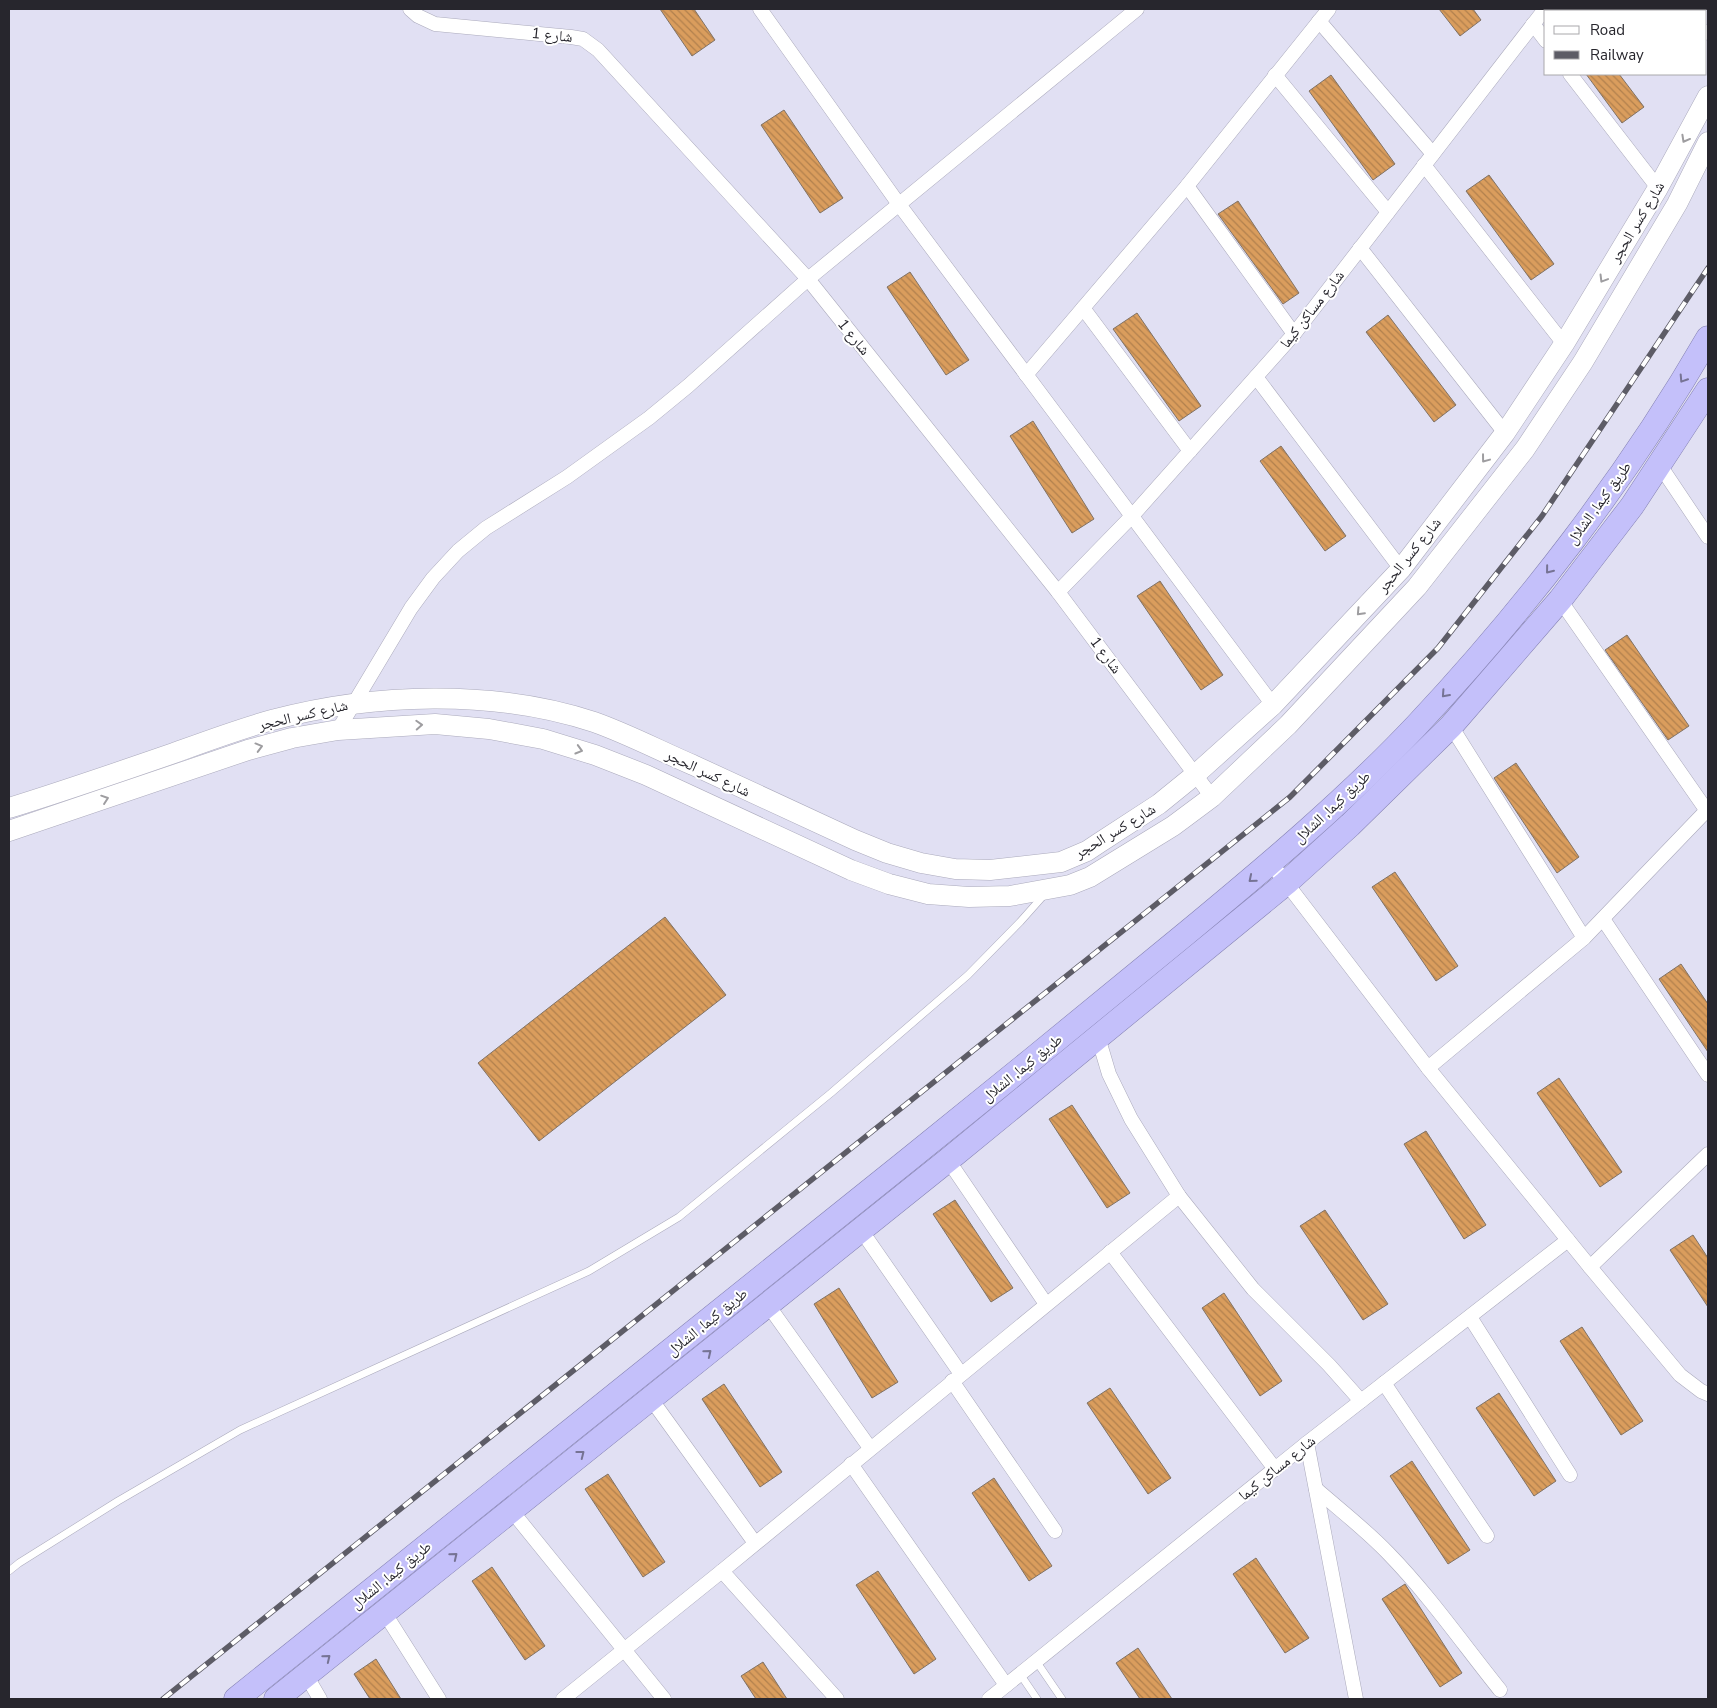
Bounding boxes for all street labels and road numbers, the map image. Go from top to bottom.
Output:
street label: شارع 1 [530,23,574,47]
street label: شارع كسر الحجر [1604,178,1669,267]
street label: شارع مساكن كيما [1275,266,1349,352]
street label: شارع 1 [833,315,875,359]
street label: طريق كيما, الشلال [1562,457,1636,549]
street label: شارع كسر الحجر [1372,513,1446,598]
street label: شارع 1 [1086,632,1127,678]
street label: شارع كسر الحجر [255,695,350,735]
street label: شارع كسر الحجر [662,744,754,801]
street label: طريق كيما, الشلال [1289,766,1375,848]
street label: شارع كسر الحجر [1070,799,1159,864]
street label: طريق كيما, الشلال [978,1029,1067,1107]
street label: طريق كيما, الشلال [663,1283,752,1361]
street label: شارع مساكن كيما [1234,1431,1320,1505]
street label: طريق كيما, الشلال [347,1536,436,1614]

